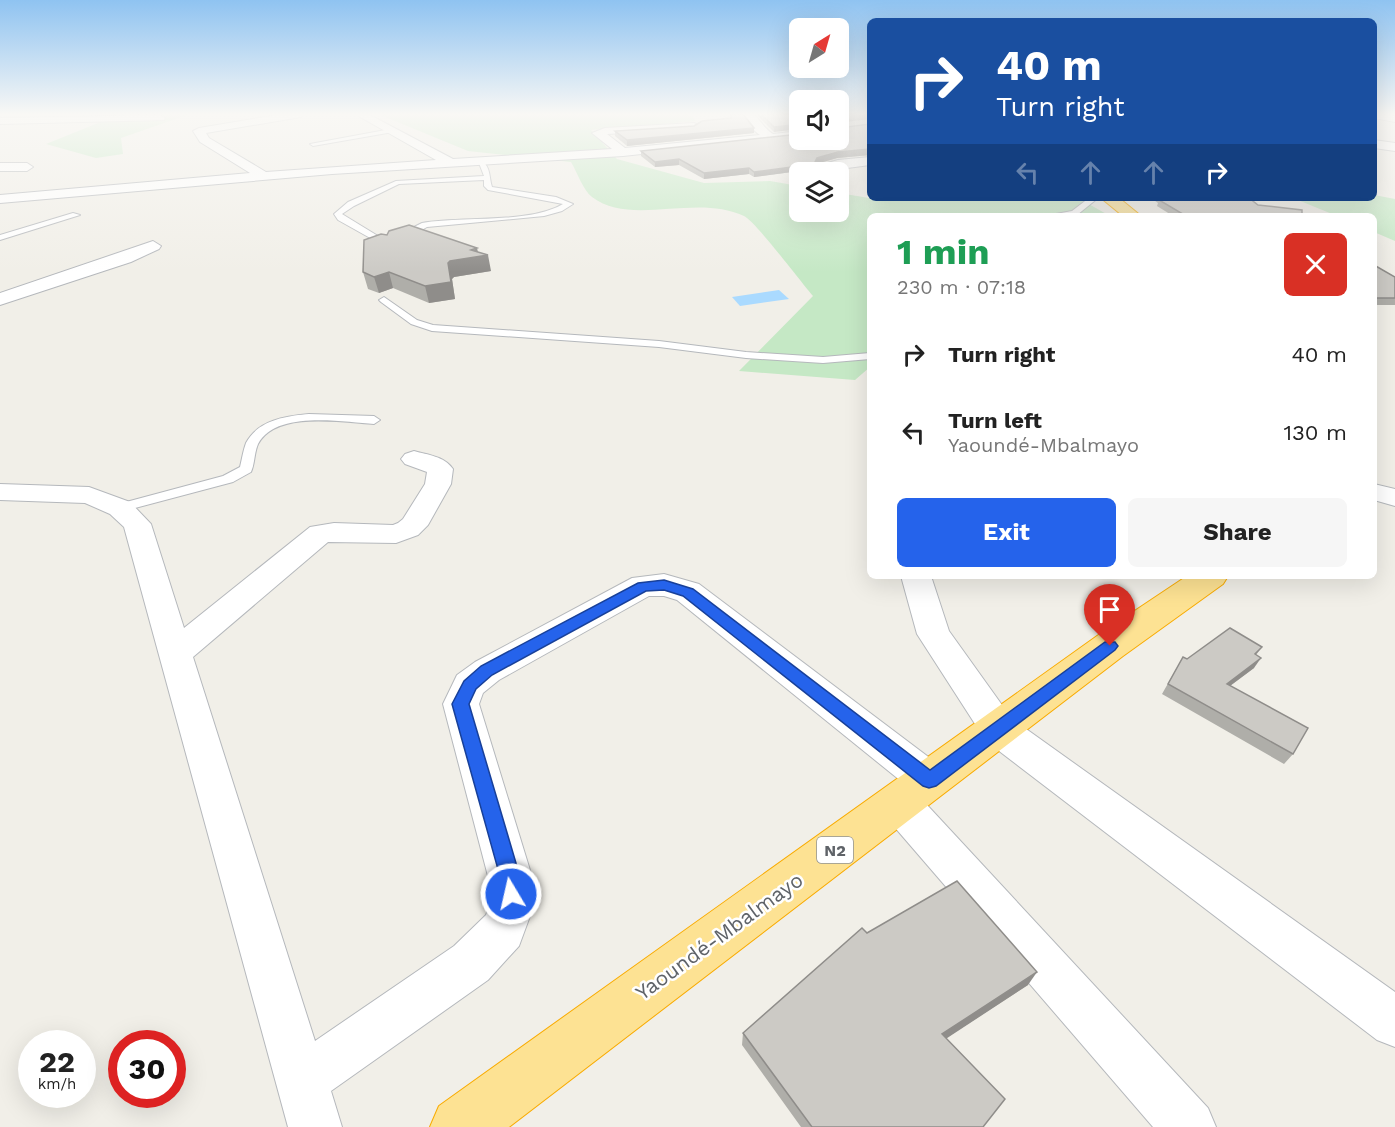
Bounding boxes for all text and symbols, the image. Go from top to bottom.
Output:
north arrow [789,18,849,78]
map controls [789,18,849,222]
text: 40 m [996,41,1102,90]
icon: right [897,42,975,120]
button: sound [789,90,849,150]
text: Turn right [996,91,1125,123]
icon: left [1011,156,1044,189]
icon: ahead [1074,156,1107,189]
icon: ahead [1137,156,1170,189]
icon: right [1200,156,1233,189]
button: layers [789,162,849,222]
text: 1 min [897,231,989,273]
button: close [1284,233,1347,296]
text: 230 m · 07:18 [897,275,1026,299]
icon: right [897,338,930,371]
text: Turn right [948,342,1055,367]
text: 40 m [1291,342,1347,367]
text: Turn left [948,408,1042,433]
icon: left [897,416,930,449]
text: 130 m [1283,420,1347,445]
text: Yaoundé-Mbalmayo [948,433,1139,457]
button: Exit [897,498,1116,567]
button: Share [1128,498,1347,567]
pin [1084,584,1135,646]
icon: arrive [1093,593,1126,626]
road number: N2 [817,837,853,863]
position arrow [479,862,543,926]
street label: Yaoundé-Mbalmayo [630,867,808,1005]
speed limit sign: 30 [108,1030,186,1108]
text: 22 [39,1044,75,1079]
text: km/h [38,1075,76,1093]

